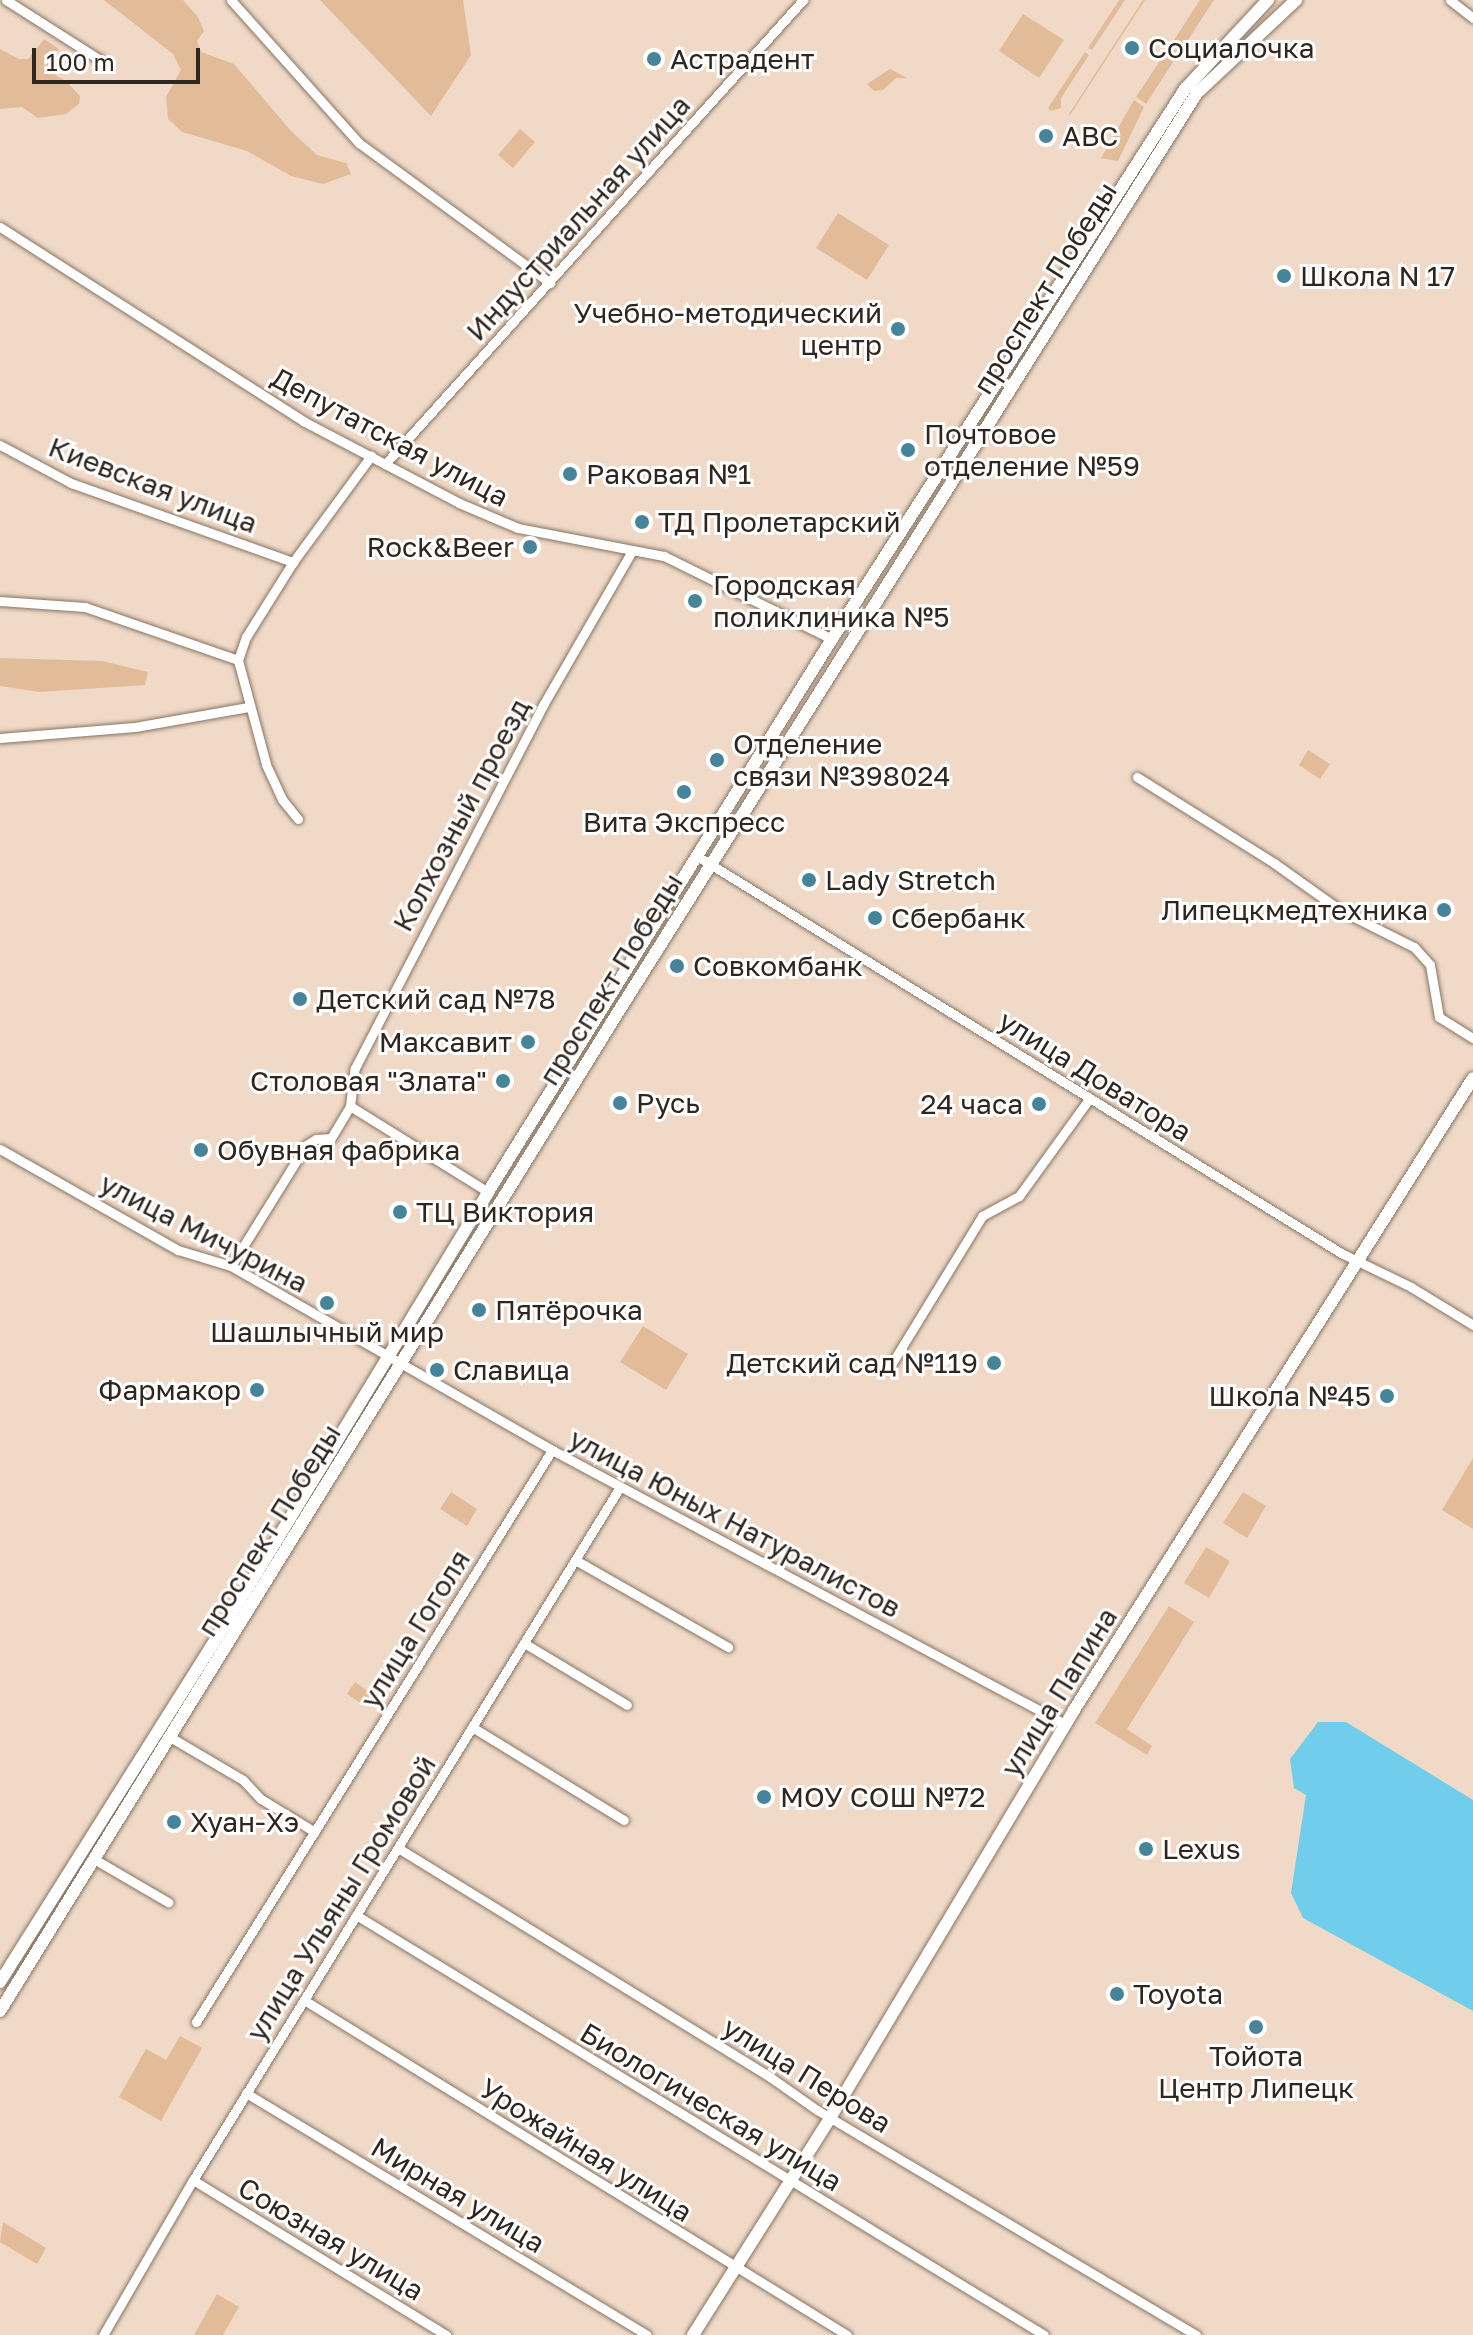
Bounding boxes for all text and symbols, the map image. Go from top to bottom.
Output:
place label: Социалочка [1148,31,1314,65]
scale bar [36,32,204,82]
marker: Социалочка [1123,39,1141,57]
place label: Астрадент [670,42,814,76]
text: 100 m [46,47,115,76]
marker: Астрадент [645,50,663,68]
street label: Индустриальная улица [459,89,697,347]
place label: АВС [1062,119,1118,153]
marker: АВС [1037,127,1055,145]
street label: проспект Победы [966,176,1124,400]
place label: Школа N 17 [1300,259,1455,293]
marker: Школа N 17 [1275,267,1293,285]
place label: Учебно-методический центр [573,296,882,362]
marker: Учебно-методический центр [889,320,907,338]
street label: Депутатская улица [266,360,514,514]
place label: Почтовое отделение №59 [924,417,1140,483]
street label: Киевская улица [44,430,262,540]
marker: Почтовое отделение №59 [899,441,917,459]
place label: Раковая №1 [586,457,751,491]
marker: Раковая №1 [561,465,579,483]
place label: ТД Пролетарский [658,505,900,539]
marker: ТД Пролетарский [633,513,651,531]
place label: Rock&Beer [366,530,514,564]
marker: Rock&Beer [521,538,539,556]
place label: Городская поликлиника №5 [713,568,950,634]
marker: Городская поликлиника №5 [684,590,706,612]
street label: Колхозный проезд [385,693,537,937]
place label: Отделение связи №398024 [733,727,951,793]
marker: Отделение связи №398024 [708,751,726,769]
marker: Вита Экспресс [675,783,693,801]
place label: Вита Экспресс [583,805,785,839]
place label: Lady Stretch [825,863,996,897]
street label: проспект Победы [532,867,690,1091]
marker: Lady Stretch [800,871,818,889]
place label: Липецкмедтехника [1161,893,1428,927]
place label: Сбербанк [891,901,1026,935]
marker: Липецкмедтехника [1435,901,1453,919]
marker: Сбербанк [866,909,884,927]
place label: Совкомбанк [693,949,863,983]
marker: Совкомбанк [668,957,686,975]
place label: Детский сад №78 [316,982,556,1016]
marker: Детский сад №78 [291,990,309,1008]
street label: улица Доватора [993,1003,1197,1149]
place label: Максавит [379,1025,512,1059]
marker: Максавит [519,1033,537,1051]
place label: Столовая "Злата" [250,1064,487,1098]
marker: Столовая "Злата" [494,1072,512,1090]
place label: Русь [636,1086,700,1120]
place label: 24 часа [920,1087,1023,1121]
marker: Русь [611,1094,629,1112]
marker: 24 часа [1030,1095,1048,1113]
place label: Обувная фабрика [217,1133,460,1167]
marker: Обувная фабрика [192,1141,210,1159]
street label: улица Мичурина [95,1166,313,1300]
place label: ТЦ Виктория [416,1195,594,1229]
marker: ТЦ Виктория [391,1203,409,1221]
place label: Пятёрочка [495,1293,643,1327]
marker: Шашлычный мир [318,1294,336,1312]
marker: Пятёрочка [470,1301,488,1319]
place label: Шашлычный мир [210,1315,444,1349]
place label: Детский сад №119 [726,1346,978,1380]
place label: Славица [453,1353,570,1387]
marker: Детский сад №119 [985,1354,1003,1372]
marker: Славица [428,1361,446,1379]
place label: Фармакор [98,1373,241,1407]
place label: Школа №45 [1209,1379,1371,1413]
marker: Фармакор [248,1381,266,1399]
marker: Школа №45 [1378,1387,1396,1405]
street label: проспект Победы [190,1418,348,1642]
street label: улица Юных Натуралистов [564,1421,906,1625]
street label: улица Гоголя [353,1544,477,1714]
street label: улица Папина [994,1601,1124,1783]
street label: улица Ульяны Громовой [239,1749,443,2047]
place label: МОУ СОШ №72 [780,1780,985,1814]
marker: МОУ СОШ №72 [755,1788,773,1806]
place label: Хуан-Хэ [190,1805,299,1839]
marker: Хуан-Хэ [165,1813,183,1831]
place label: Lexus [1162,1832,1241,1866]
marker: Lexus [1137,1840,1155,1858]
place label: Toyota [1133,1977,1223,2011]
marker: Toyota [1108,1985,1126,2003]
street label: улица Перова [717,2010,897,2140]
street label: Биологическая улица [574,2016,848,2198]
marker: Тойота Центр Липецк [1247,2018,1265,2036]
place label: Тойота Центр Липецк [1158,2039,1354,2105]
street label: Урожайная улица [474,2071,698,2229]
street label: Мирная улица [365,2130,551,2260]
street label: Союзная улица [232,2170,430,2308]

